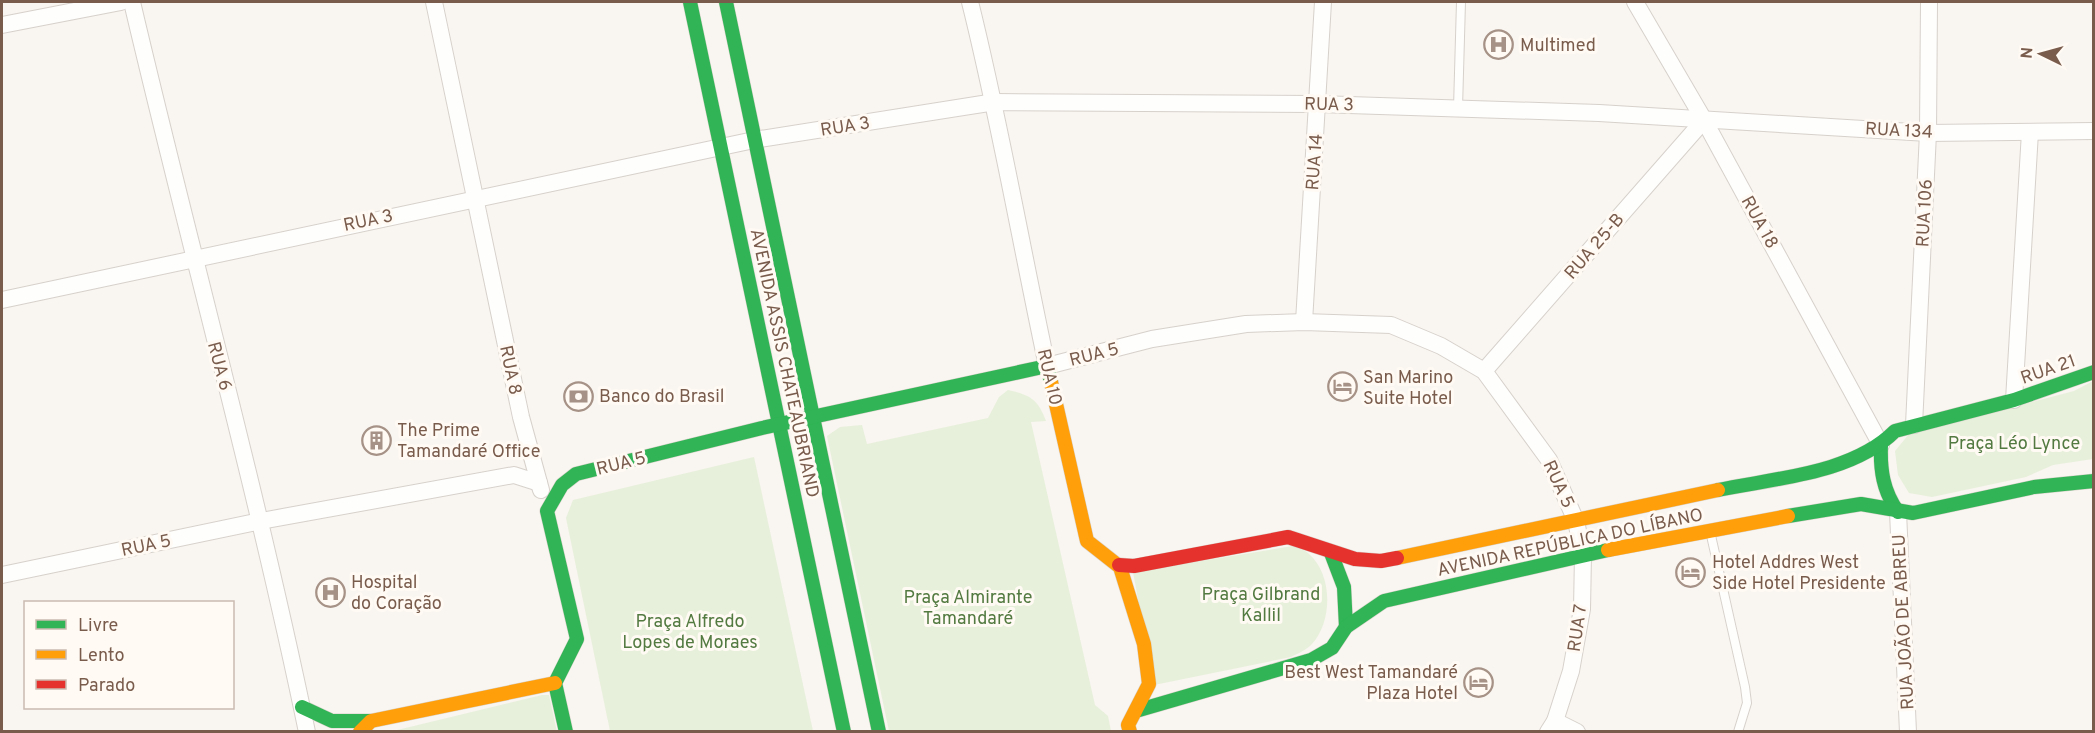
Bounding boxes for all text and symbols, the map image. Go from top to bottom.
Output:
north arrow [2011,24,2071,84]
hospital icon: Multimed [1483,29,1515,61]
place label: Multimed [1520,35,1596,58]
text: N [2018,46,2039,59]
street label: RUA 3 [1304,94,1354,117]
street label: RUA 3 [819,112,872,143]
street label: RUA 134 [1864,118,1933,145]
street label: RUA 14 [1302,133,1329,191]
street label: RUA 106 [1912,178,1939,248]
street label: RUA 18 [1735,192,1783,253]
street label: RUA 3 [341,205,395,238]
street label: RUA 25-B [1560,209,1630,285]
street label: AVENIDA ASSIS CHATEAUBRIAND [744,227,823,500]
street label: RUA 5 [1067,338,1122,373]
street label: RUA 6 [201,339,236,393]
street label: RUA 8 [493,343,526,397]
street label: RUA 10 [1031,347,1066,408]
street label: RUA 21 [2018,350,2079,391]
place label: San Marino Suite Hotel [1363,367,1453,411]
hotel icon: San Marino Suite Hotel [1326,371,1358,403]
bank icon: Banco do Brasil [562,380,594,412]
place label: Banco do Brasil [599,386,725,409]
place label: The Prime Tamandaré Office [397,420,540,464]
building icon: The Prime Tamandaré Office [360,424,392,456]
park label: Praça Léo Lynce [1948,433,2080,456]
street label: RUA 5 [594,447,649,482]
street label: RUA 5 [1537,457,1579,512]
street label: AVENIDA REPÚBLICA DO LÍBANO [1435,502,1705,583]
street label: RUA 5 [119,530,173,563]
street label: RUA JOÃO DE ABREU [1886,533,1921,710]
place label: Hotel Addres West Side Hotel Presidente [1712,552,1886,596]
hotel icon: Hotel Addres West Side Hotel Presidente [1675,556,1707,588]
place label: Hospital do Coração [351,572,442,616]
hospital icon: Hospital do Coração [314,576,346,608]
park label: Praça Gilbrand Kallil [1202,584,1320,628]
park label: Praça Almirante Tamandaré [904,587,1032,631]
legend [24,601,234,709]
street label: RUA 7 [1564,603,1593,654]
park label: Praça Alfredo Lopes de Moraes [622,611,758,655]
text: Livre [78,615,118,638]
text: Lento [78,645,124,668]
place label: Best West Tamandaré Plaza Hotel [1284,662,1458,706]
hotel icon: Best West Tamandaré Plaza Hotel [1463,666,1495,698]
text: Parado [78,675,135,698]

